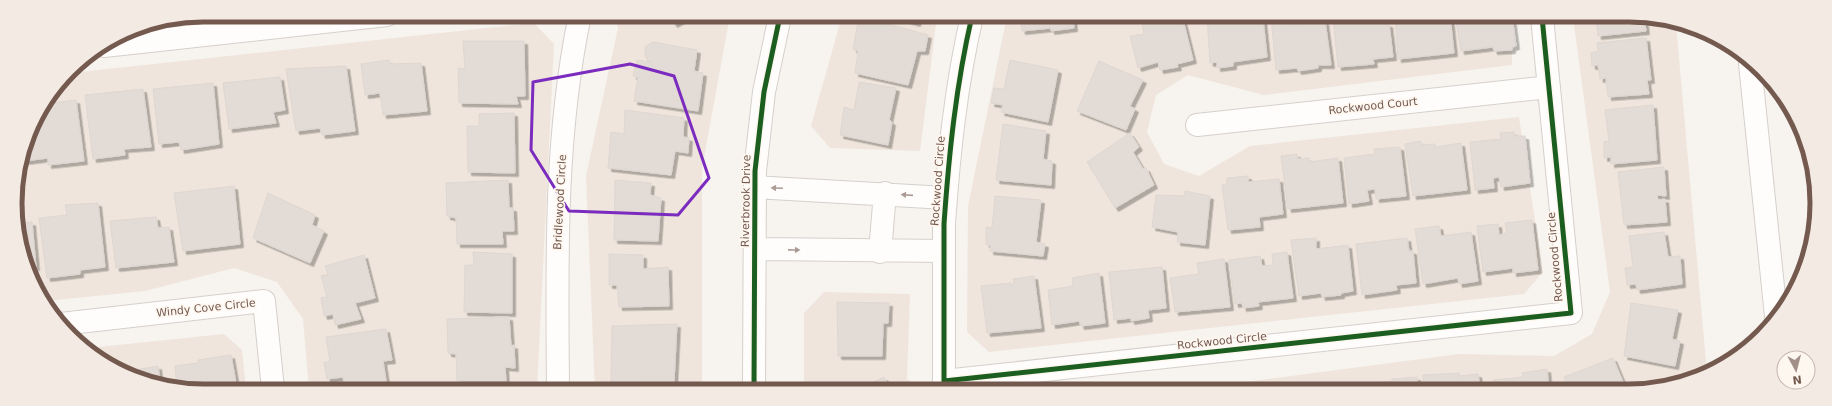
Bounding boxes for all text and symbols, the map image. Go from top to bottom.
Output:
street label: Rockwood Court [1328,95,1419,117]
street label: Rockwood Circle [928,135,948,226]
street label: Bridlewood Circle [551,154,569,250]
street label: Riverbrook Drive [739,154,753,247]
one-way arrow [770,185,783,191]
one-way arrow [901,191,913,198]
street label: Rockwood Circle [1545,211,1565,302]
one-way arrow [788,247,801,253]
street label: Windy Cove Circle [156,296,256,320]
street label: Rockwood Circle [1177,330,1268,352]
north arrow [1776,350,1816,390]
text: N [1792,372,1803,386]

